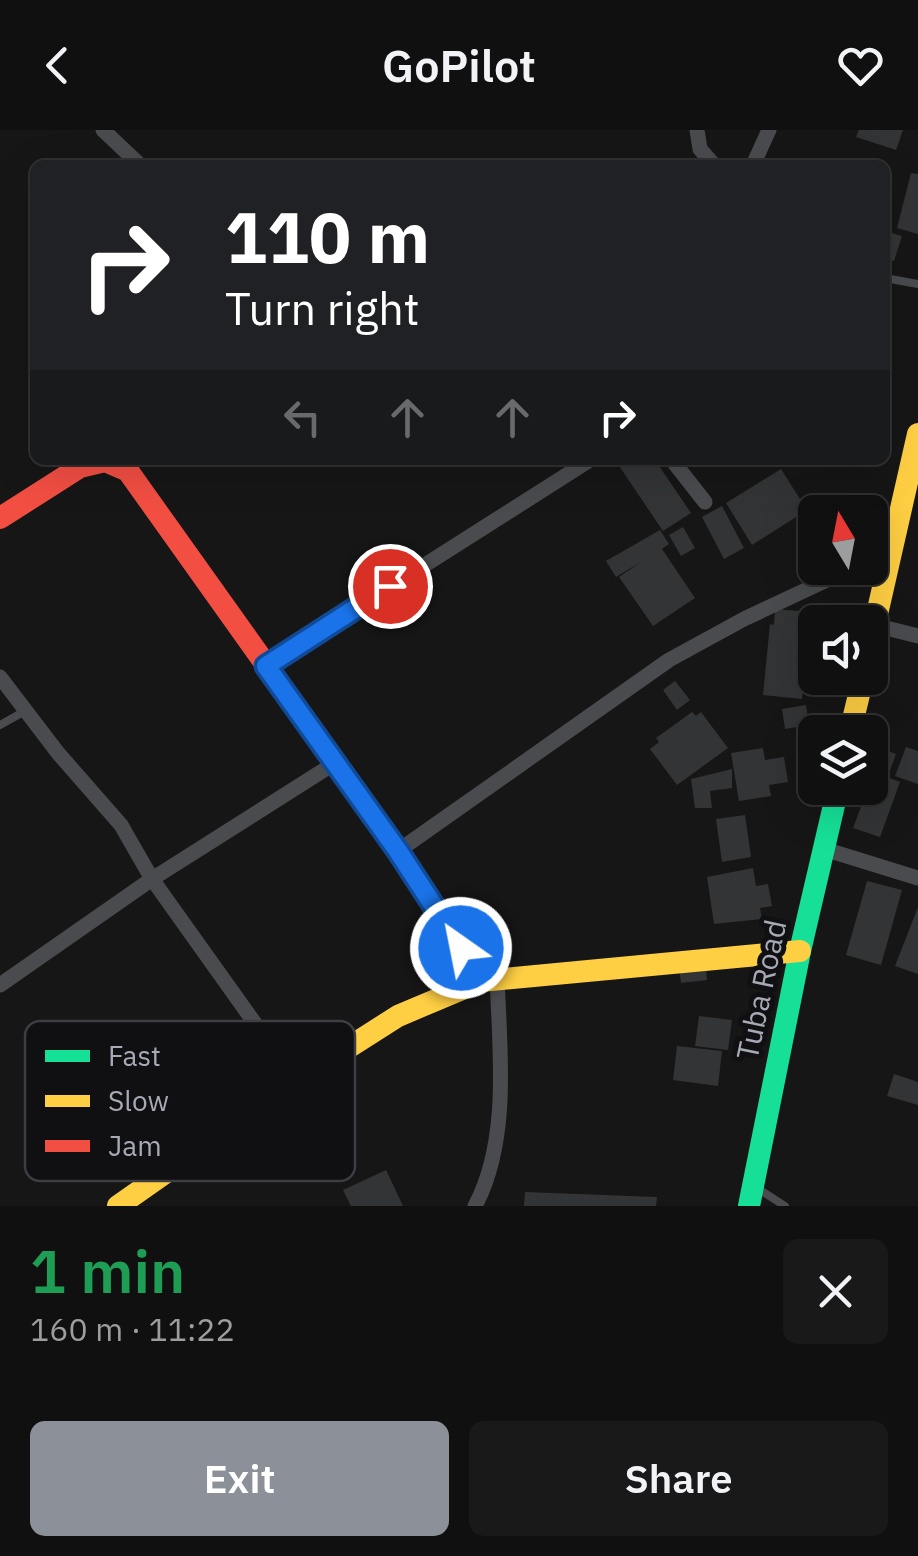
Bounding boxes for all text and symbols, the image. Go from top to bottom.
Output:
text: GoPilot [382,36,536,94]
icon: back [30,38,85,93]
icon: heart [833,38,888,93]
text: 110 m [225,191,430,282]
icon: right [60,200,190,330]
text: Turn right [225,279,420,337]
icon: left [275,390,330,445]
icon: ahead [380,390,435,445]
icon: ahead [485,390,540,445]
icon: right [590,390,645,445]
north arrow [798,495,888,585]
map controls [798,495,888,805]
pin [348,544,433,629]
icon: arrive [363,559,418,614]
button: sound [798,605,888,695]
button: layers [798,715,888,805]
position arrow [409,896,513,1000]
street label: Tuba Road [727,916,794,1063]
legend [25,1021,355,1181]
text: Fast [108,1037,161,1074]
text: Slow [108,1082,169,1119]
text: Jam [108,1127,162,1164]
text: 1 min [30,1231,185,1310]
button: close [783,1239,888,1344]
text: 160 m · 11:22 [30,1308,235,1350]
button: Exit [30,1421,449,1536]
button: Share [469,1421,888,1536]

